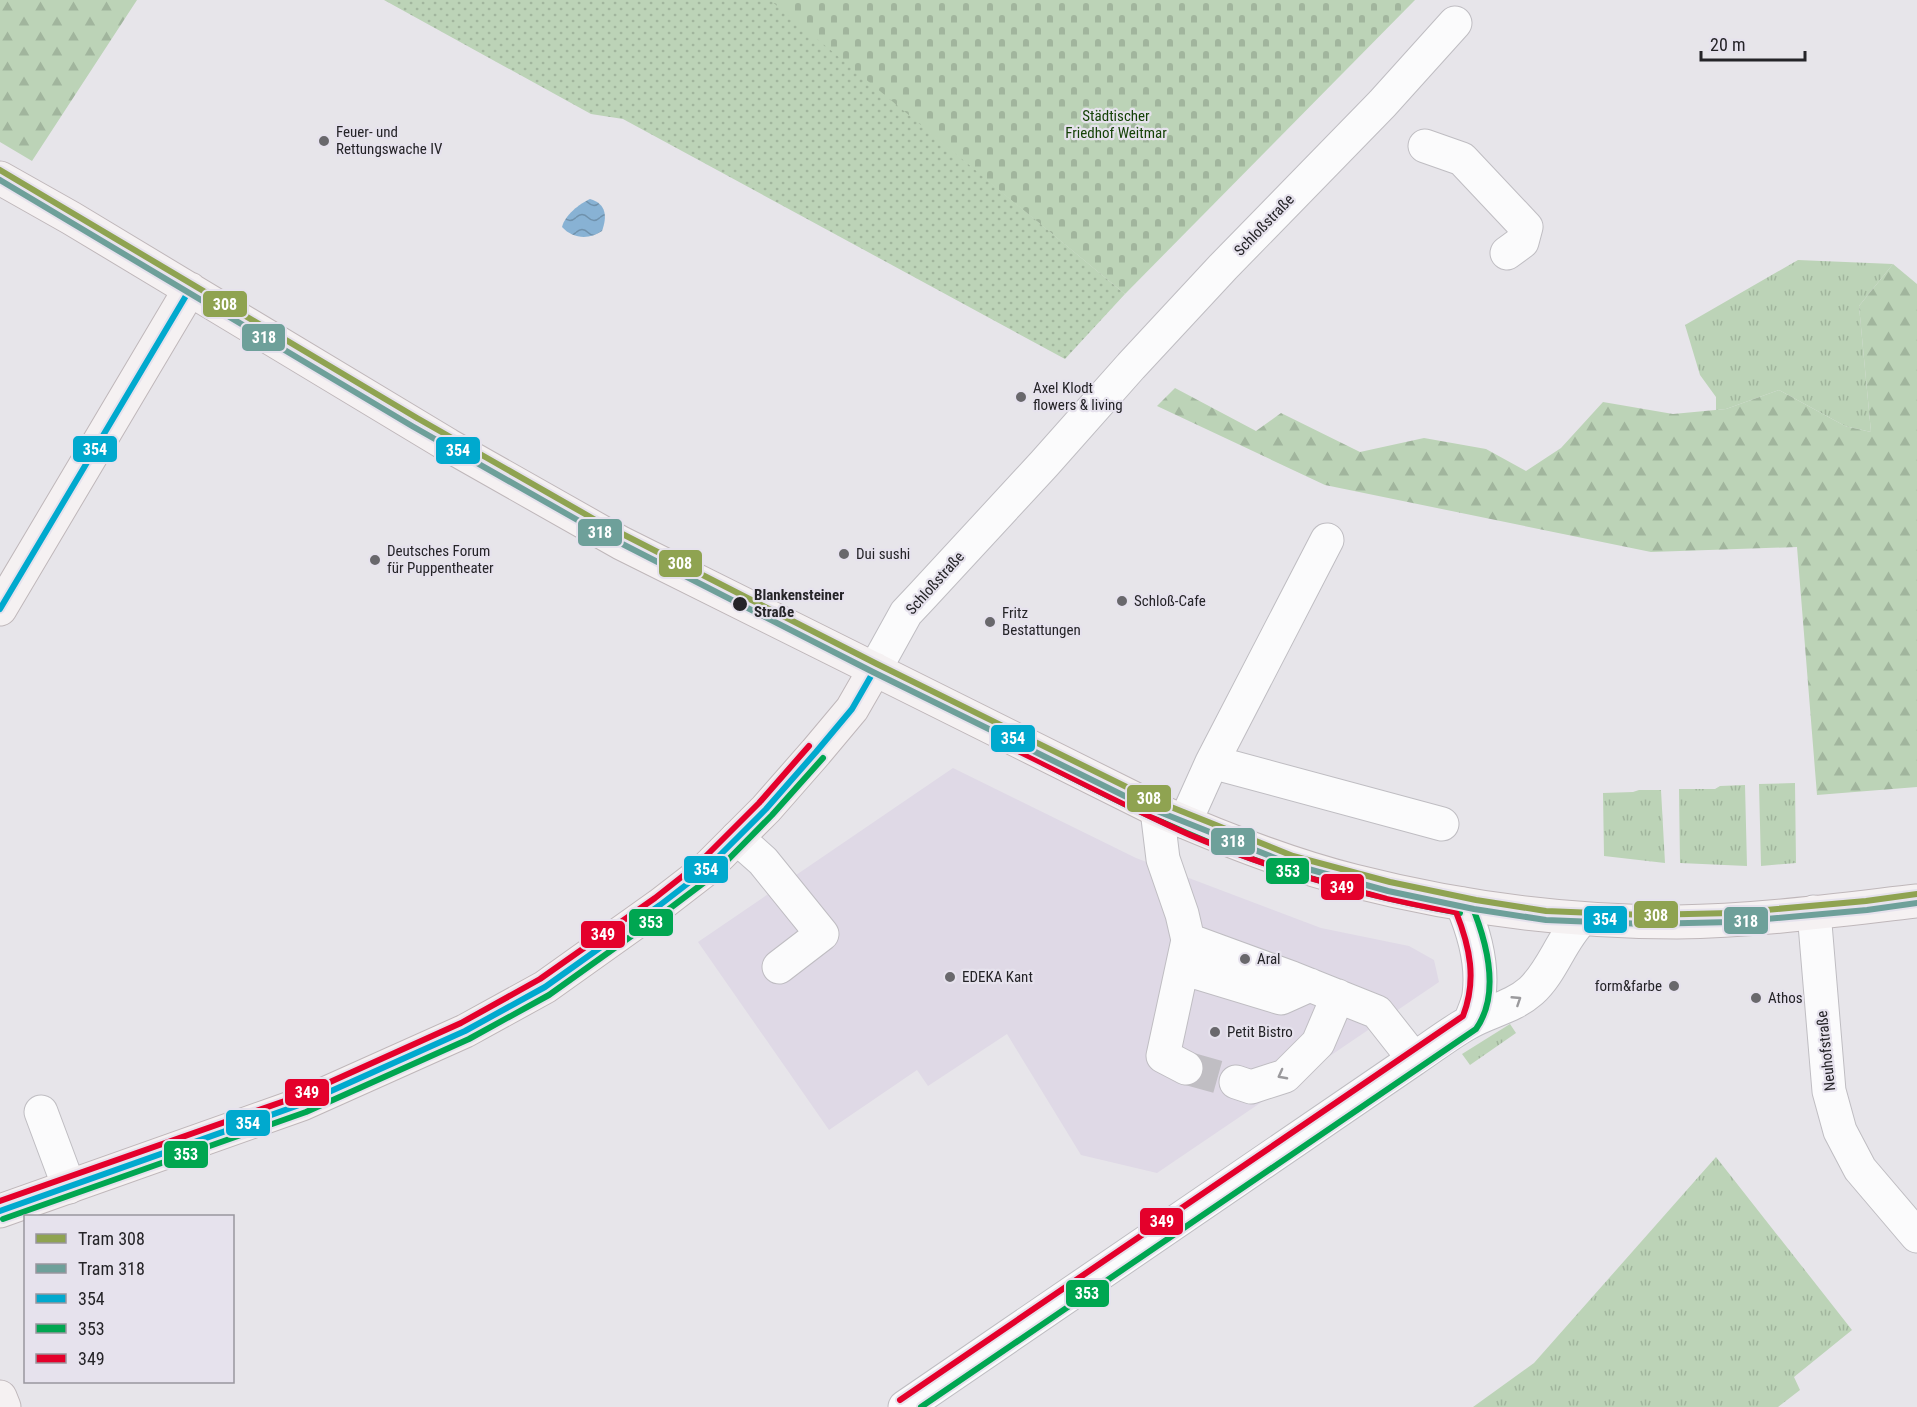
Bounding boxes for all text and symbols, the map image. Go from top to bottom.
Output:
scale bar [1701,24,1804,62]
text: 20 m [1710,34,1745,55]
park label: Städtischer Friedhof Weitmar [1065,107,1167,142]
place label: Feuer- und Rettungswache IV [336,123,443,158]
marker: Feuer- und Rettungswache IV [317,134,331,148]
street label: Schloßstraße [1230,191,1298,259]
line badge: 308 [202,290,248,318]
text: 308 [213,295,237,314]
line badge: 318 [241,323,286,352]
text: 318 [252,328,276,347]
place label: Axel Klodt flowers & living [1033,379,1123,414]
marker: Axel Klodt flowers & living [1014,390,1028,404]
line badge: 354 [72,435,118,463]
line badge: 354 [435,436,481,465]
text: 354 [83,440,107,459]
text: 354 [446,441,470,460]
line badge: 318 [577,518,623,547]
text: 318 [588,523,612,542]
place label: Deutsches Forum für Puppentheater [387,542,494,577]
place label: Dui sushi [856,545,910,563]
marker: Dui sushi [837,547,851,561]
street label: Schloßstraße [902,548,968,618]
line badge: 308 [658,549,703,578]
marker: Deutsches Forum für Puppentheater [368,553,382,567]
text: 308 [668,554,692,573]
place label: Blankensteiner Straße [754,586,844,621]
place label: Schloß-Cafe [1134,592,1206,610]
marker: Schloß-Cafe [1115,594,1129,608]
marker: Blankensteiner Straße [731,595,749,613]
place label: Fritz Bestattungen [1002,604,1081,639]
marker: Fritz Bestattungen [983,615,997,629]
line badge: 354 [990,724,1036,753]
text: 354 [1001,729,1025,748]
line badge: 308 [1126,784,1172,813]
text: 308 [1137,789,1161,808]
line badge: 318 [1210,827,1256,856]
text: 318 [1221,832,1245,851]
line badge: 354 [683,855,729,884]
line badge: 353 [1265,857,1310,885]
text: 354 [694,860,718,879]
text: 353 [1276,862,1300,881]
line badge: 349 [1320,873,1365,901]
text: 349 [1330,878,1354,897]
line badge: 308 [1633,900,1679,929]
line badge: 354 [1583,905,1628,934]
text: 308 [1644,906,1668,925]
line badge: 318 [1723,906,1769,935]
line badge: 353 [628,908,674,937]
text: 354 [1593,910,1617,929]
text: 318 [1734,912,1758,931]
text: 353 [639,913,663,932]
line badge: 349 [580,920,626,949]
text: 349 [591,925,615,944]
place label: Aral [1257,950,1281,968]
marker: Aral [1238,952,1252,966]
place label: EDEKA Kant [962,968,1033,986]
marker: EDEKA Kant [943,970,957,984]
place label: form&farbe [1595,977,1662,995]
marker: form&farbe [1667,979,1681,993]
place label: Athos [1768,989,1803,1007]
marker: Athos [1749,991,1763,1005]
one-way arrow [1510,996,1521,1007]
street label: Neuhofstraße [1813,1010,1839,1092]
place label: Petit Bistro [1227,1023,1293,1041]
marker: Petit Bistro [1208,1025,1222,1039]
one-way arrow [1277,1068,1288,1080]
line badge: 349 [284,1078,330,1107]
text: 349 [295,1083,319,1102]
line badge: 354 [225,1109,271,1137]
text: 354 [236,1114,260,1133]
line badge: 353 [163,1140,209,1169]
text: 353 [174,1145,198,1164]
line badge: 349 [1139,1207,1184,1236]
text: 349 [1150,1212,1174,1231]
legend [24,1215,234,1383]
text: Tram 308 [78,1228,145,1249]
text: Tram 318 [78,1258,145,1279]
line badge: 353 [1065,1279,1110,1308]
text: 353 [1075,1284,1099,1303]
text: 354 [78,1288,105,1309]
text: 353 [78,1318,105,1339]
text: 349 [78,1348,105,1369]

